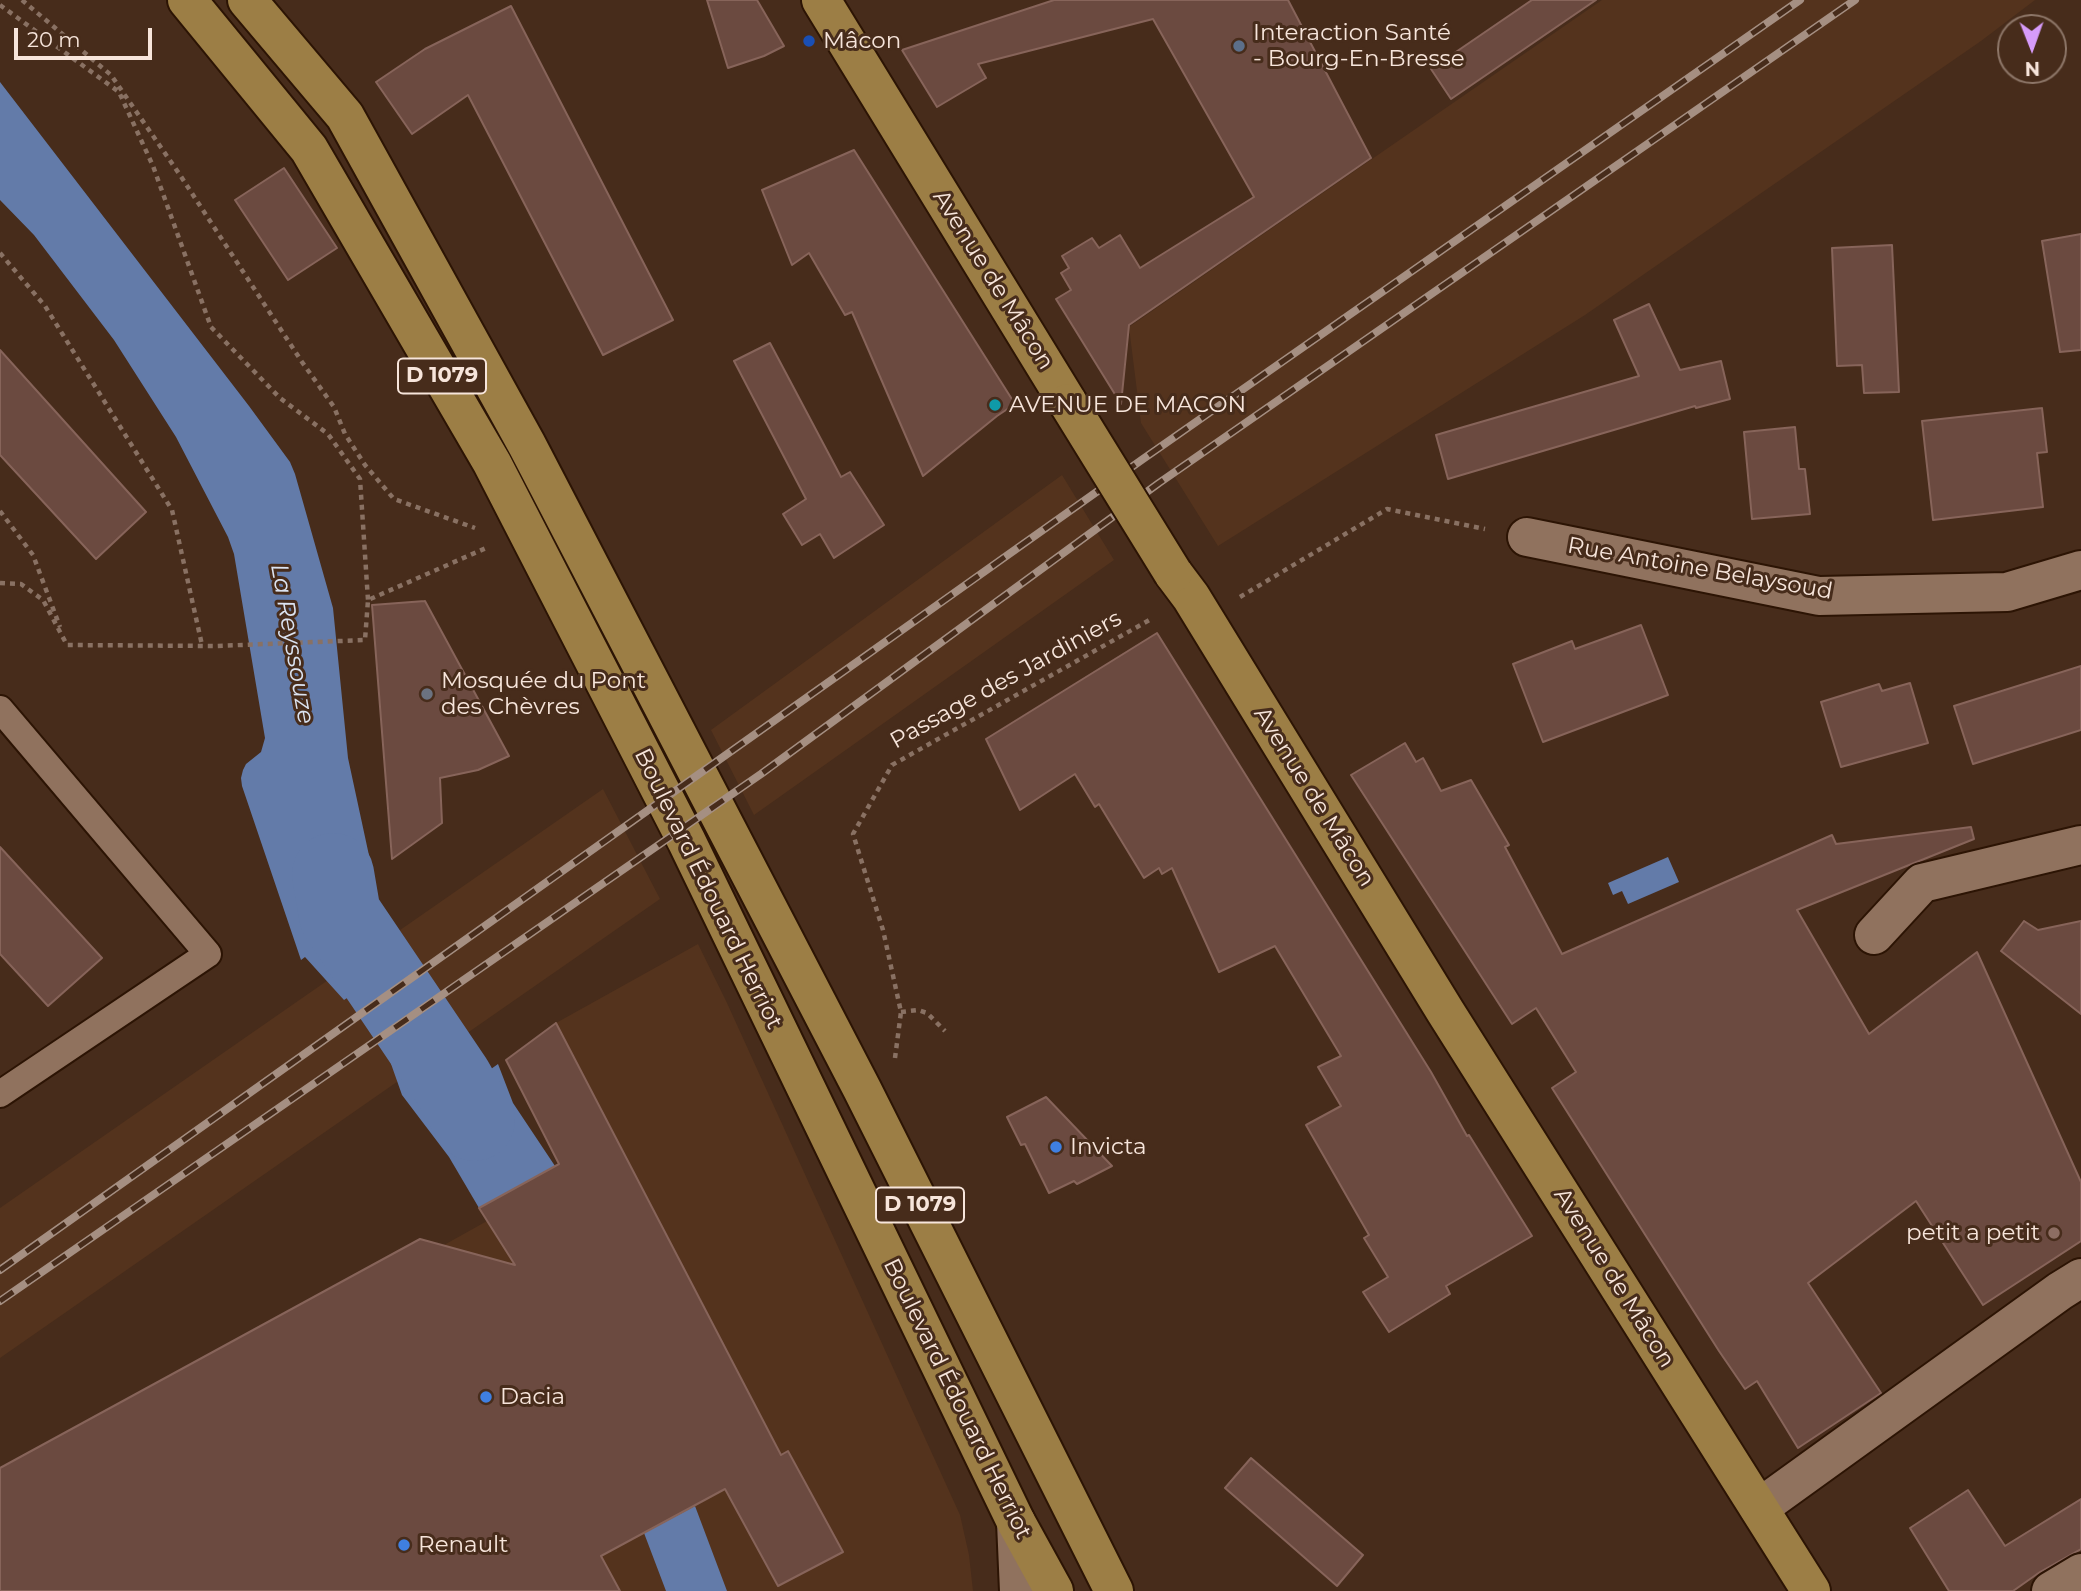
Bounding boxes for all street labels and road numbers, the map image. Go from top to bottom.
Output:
street label: Avenue de Mâcon [927,185,1059,375]
road number: D 1079 [398,358,486,394]
street label: Rue Antoine Belaysoud [1565,532,1835,606]
street label: Passage des Jardiniers [886,605,1126,755]
street label: Avenue de Mâcon [1248,702,1380,892]
street label: Boulevard Édouard Herriot [628,744,788,1034]
street label: Avenue de Mâcon [1548,1183,1680,1373]
road number: D 1079 [876,1188,964,1222]
street label: Boulevard Édouard Herriot [877,1254,1037,1544]

